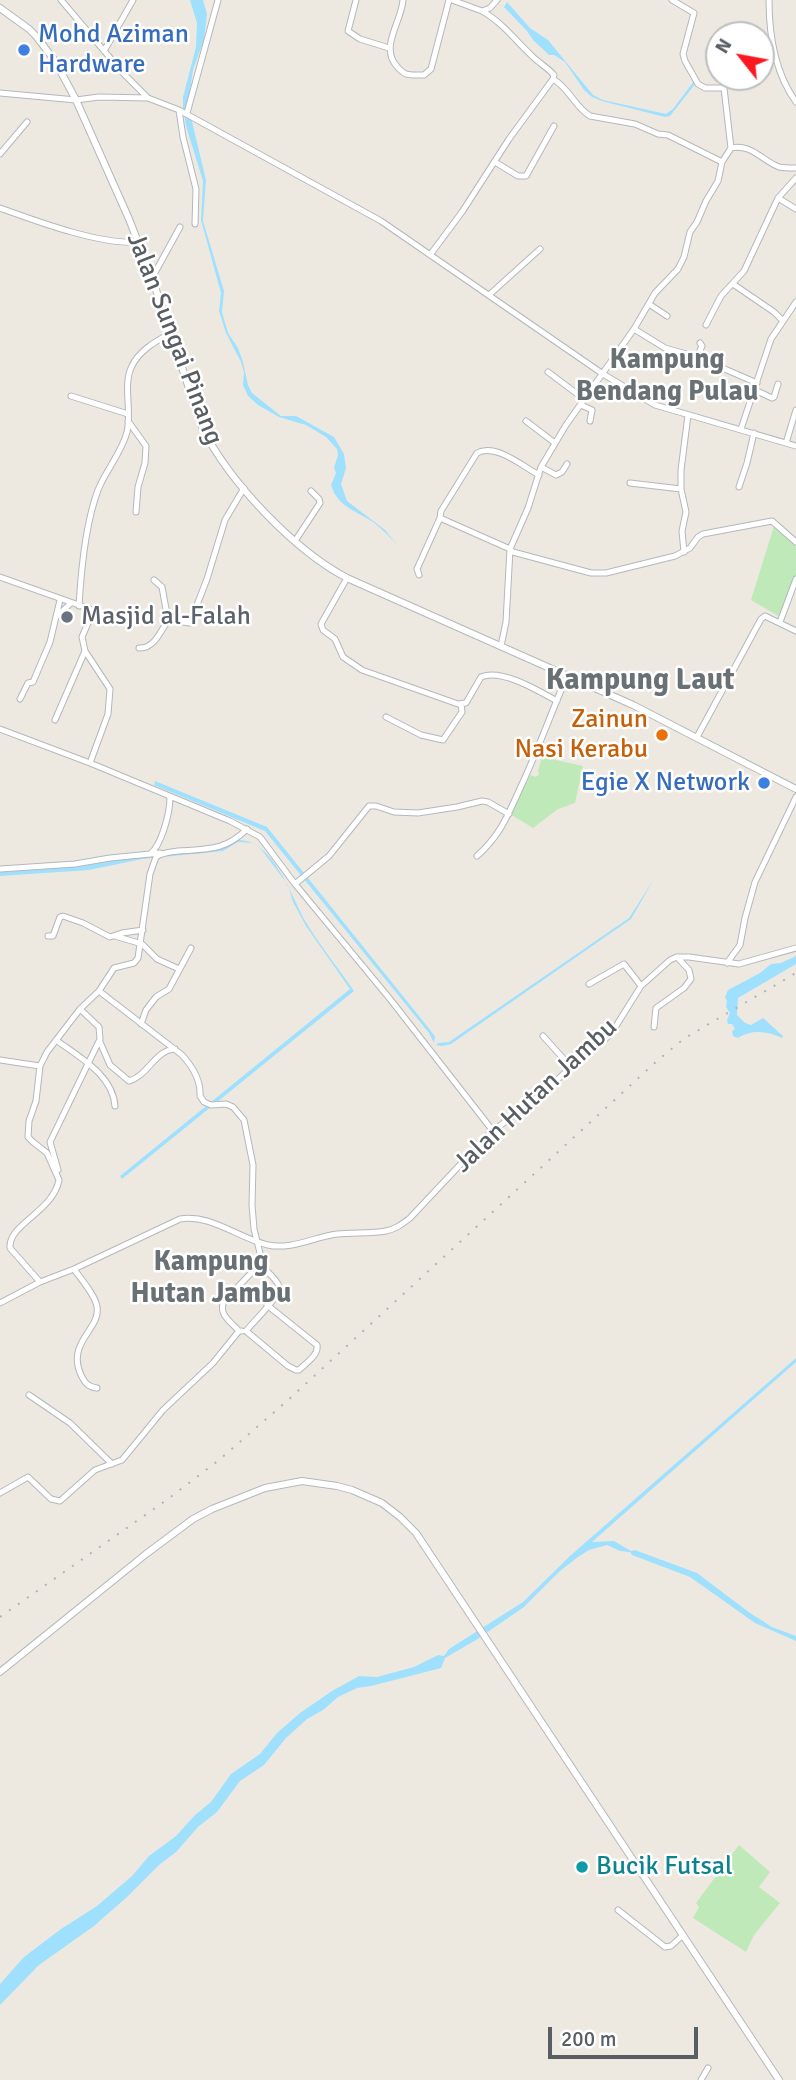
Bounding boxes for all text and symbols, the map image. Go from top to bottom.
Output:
place label: Mohd Aziman Hardware [38,19,189,80]
north arrow [705,21,775,91]
text: N [710,34,737,58]
marker: Mohd Aziman Hardware [16,42,32,58]
street label: Jalan Sungai Pinang [119,229,229,449]
district label: Kampung Bendang Pulau [576,344,758,410]
place label: Masjid al-Falah [81,601,251,633]
marker: Masjid al-Falah [59,609,75,625]
district label: Kampung Laut [546,663,734,699]
place label: Zainun Nasi Kerabu [514,704,648,766]
marker: Zainun Nasi Kerabu [654,727,670,743]
place label: Egie X Network [581,767,750,799]
marker: Egie X Network [756,775,772,791]
street label: Jalan Hutan Jambu [448,1012,624,1180]
district label: Kampung Hutan Jambu [131,1246,291,1312]
place label: Bucik Futsal [596,1851,733,1883]
marker: Bucik Futsal [574,1859,590,1875]
scale bar [551,2014,702,2058]
text: 200 m [561,2026,616,2052]

